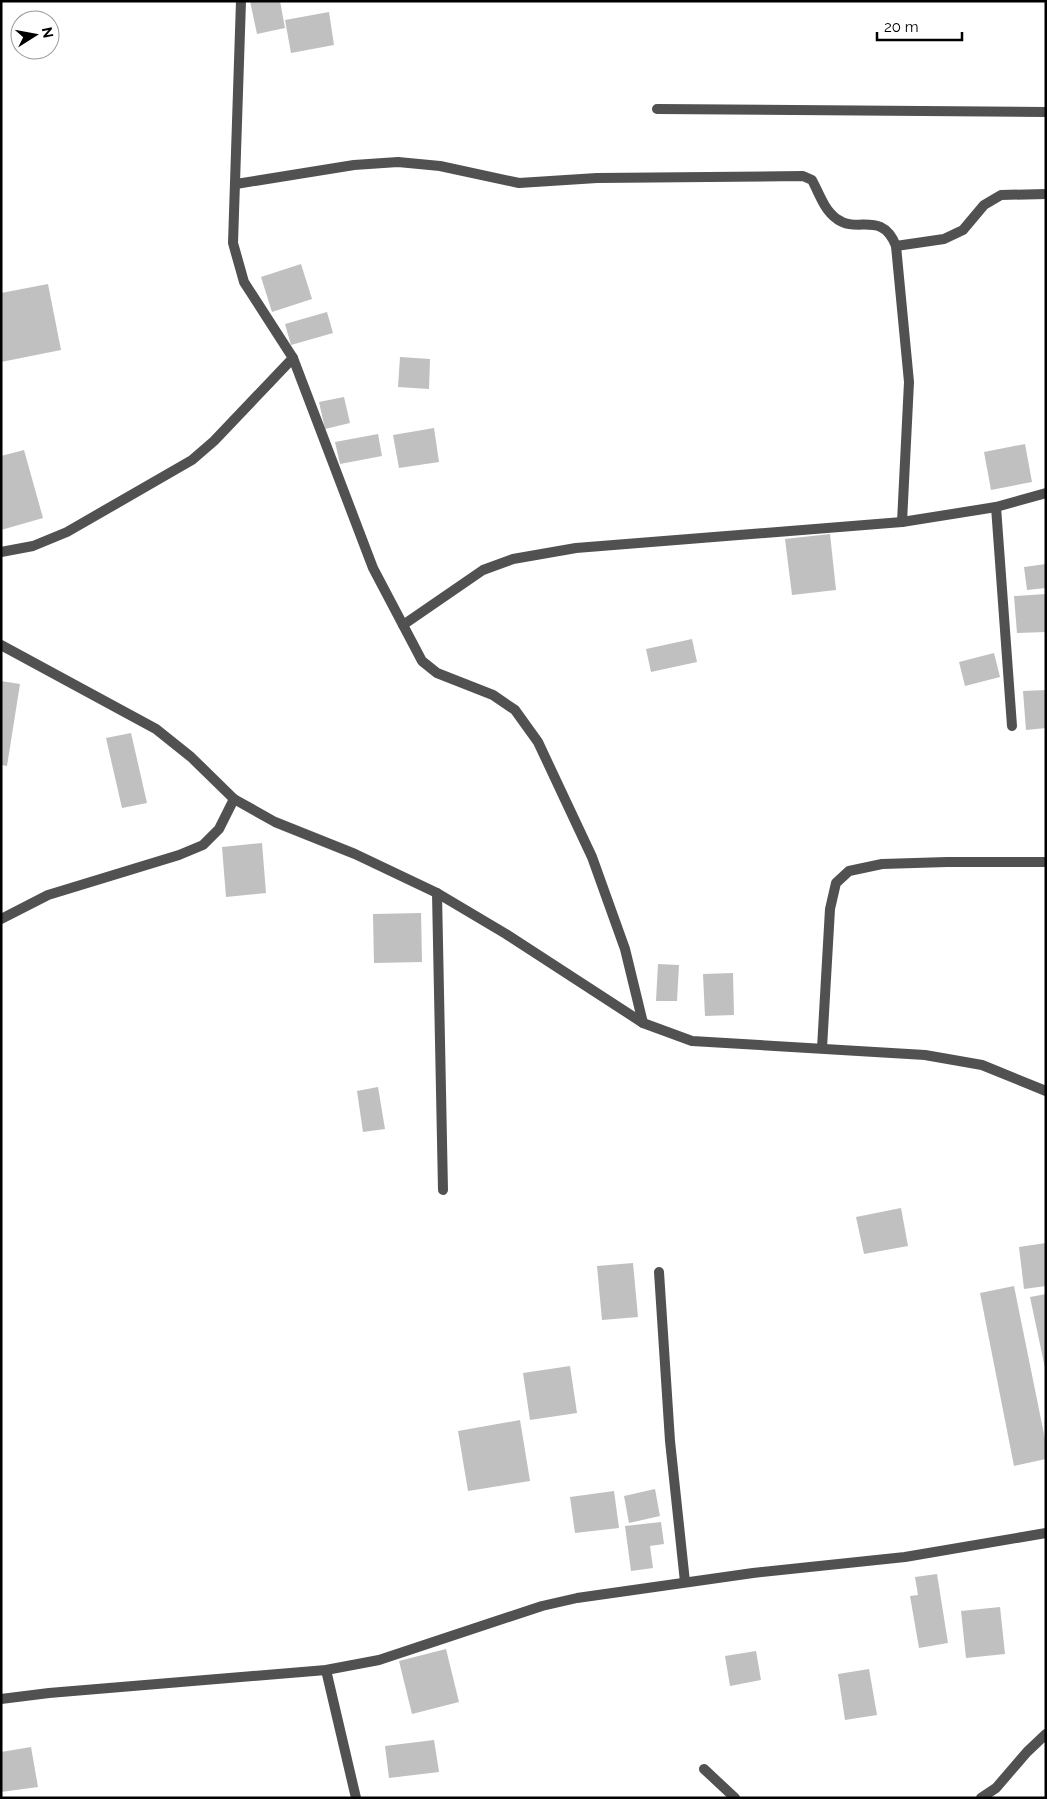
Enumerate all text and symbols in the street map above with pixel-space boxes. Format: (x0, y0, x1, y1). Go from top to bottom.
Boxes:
north arrow (10, 10, 60, 60)
scale bar (877, 10, 962, 42)
text: 20 m (884, 18, 919, 36)
text: N (39, 26, 57, 39)

